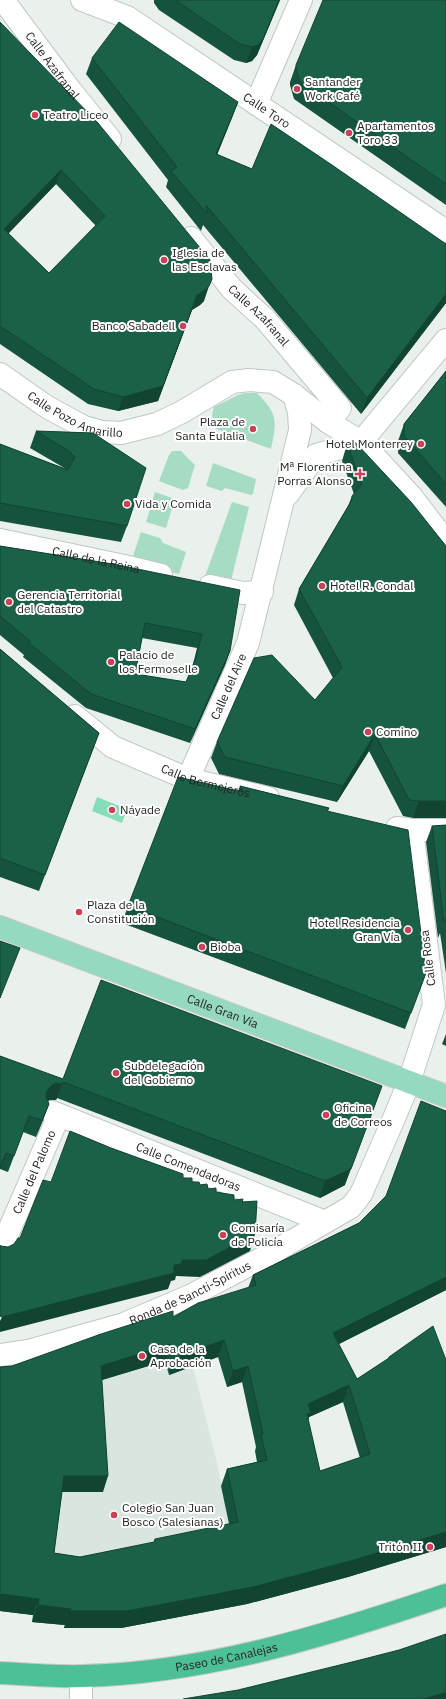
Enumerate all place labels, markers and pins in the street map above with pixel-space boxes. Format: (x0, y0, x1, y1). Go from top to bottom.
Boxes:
place label: Santander Work Café (305, 74, 361, 103)
marker: Santander Work Café (292, 84, 302, 94)
place label: Teatro Liceo (43, 107, 109, 122)
marker: Teatro Liceo (30, 110, 40, 120)
place label: Apartamentos Toro 33 (357, 118, 434, 147)
marker: Apartamentos Toro 33 (344, 128, 354, 138)
place label: Iglesia de las Esclavas (172, 245, 237, 274)
marker: Iglesia de las Esclavas (159, 255, 169, 265)
place label: Banco Sabadell (92, 318, 175, 333)
marker: Banco Sabadell (178, 321, 188, 331)
place label: Plaza de Santa Eulalia (175, 414, 246, 443)
marker: Plaza de Santa Eulalia (248, 424, 258, 434)
place label: Hotel Monterrey (326, 436, 413, 451)
marker: Hotel Monterrey (416, 439, 426, 449)
place label: Mª Florentina Porras Alonso (277, 459, 353, 488)
marker: Mª Florentina Porras Alonso (355, 469, 365, 479)
place label: Vida y Comida (135, 496, 212, 511)
marker: Vida y Comida (122, 499, 132, 509)
place label: Hotel R. Condal (330, 578, 413, 593)
marker: Hotel R. Condal (317, 581, 327, 591)
place label: Gerencia Territorial del Catastro (17, 587, 120, 616)
marker: Gerencia Territorial del Catastro (4, 597, 14, 607)
place label: Palacio de los Fermoselle (119, 647, 198, 676)
marker: Palacio de los Fermoselle (106, 657, 116, 667)
place label: Comino (376, 724, 417, 739)
marker: Comino (363, 727, 373, 737)
place label: Náyade (120, 802, 161, 817)
marker: Náyade (107, 805, 117, 815)
place label: Plaza de la Constitución (87, 897, 155, 926)
marker: Plaza de la Constitución (74, 907, 84, 917)
place label: Hotel Residencia Gran Vía (309, 915, 401, 944)
marker: Hotel Residencia Gran Vía (403, 925, 413, 935)
place label: Bioba (210, 939, 242, 954)
marker: Bioba (197, 942, 207, 952)
place label: Subdelegación del Gobierno (124, 1058, 203, 1087)
marker: Subdelegación del Gobierno (111, 1068, 121, 1078)
place label: Oficina de Correos (334, 1100, 393, 1129)
marker: Oficina de Correos (321, 1110, 331, 1120)
place label: Comisaría de Policía (231, 1220, 285, 1249)
marker: Comisaría de Policía (218, 1230, 228, 1240)
place label: Casa de la Aprobación (150, 1341, 212, 1370)
marker: Casa de la Aprobación (137, 1351, 147, 1361)
place label: Colegio San Juan Bosco (Salesianas) (122, 1500, 224, 1529)
marker: Colegio San Juan Bosco (Salesianas) (109, 1510, 119, 1520)
place label: Tritón II (378, 1539, 422, 1554)
marker: Tritón II (425, 1542, 435, 1552)

